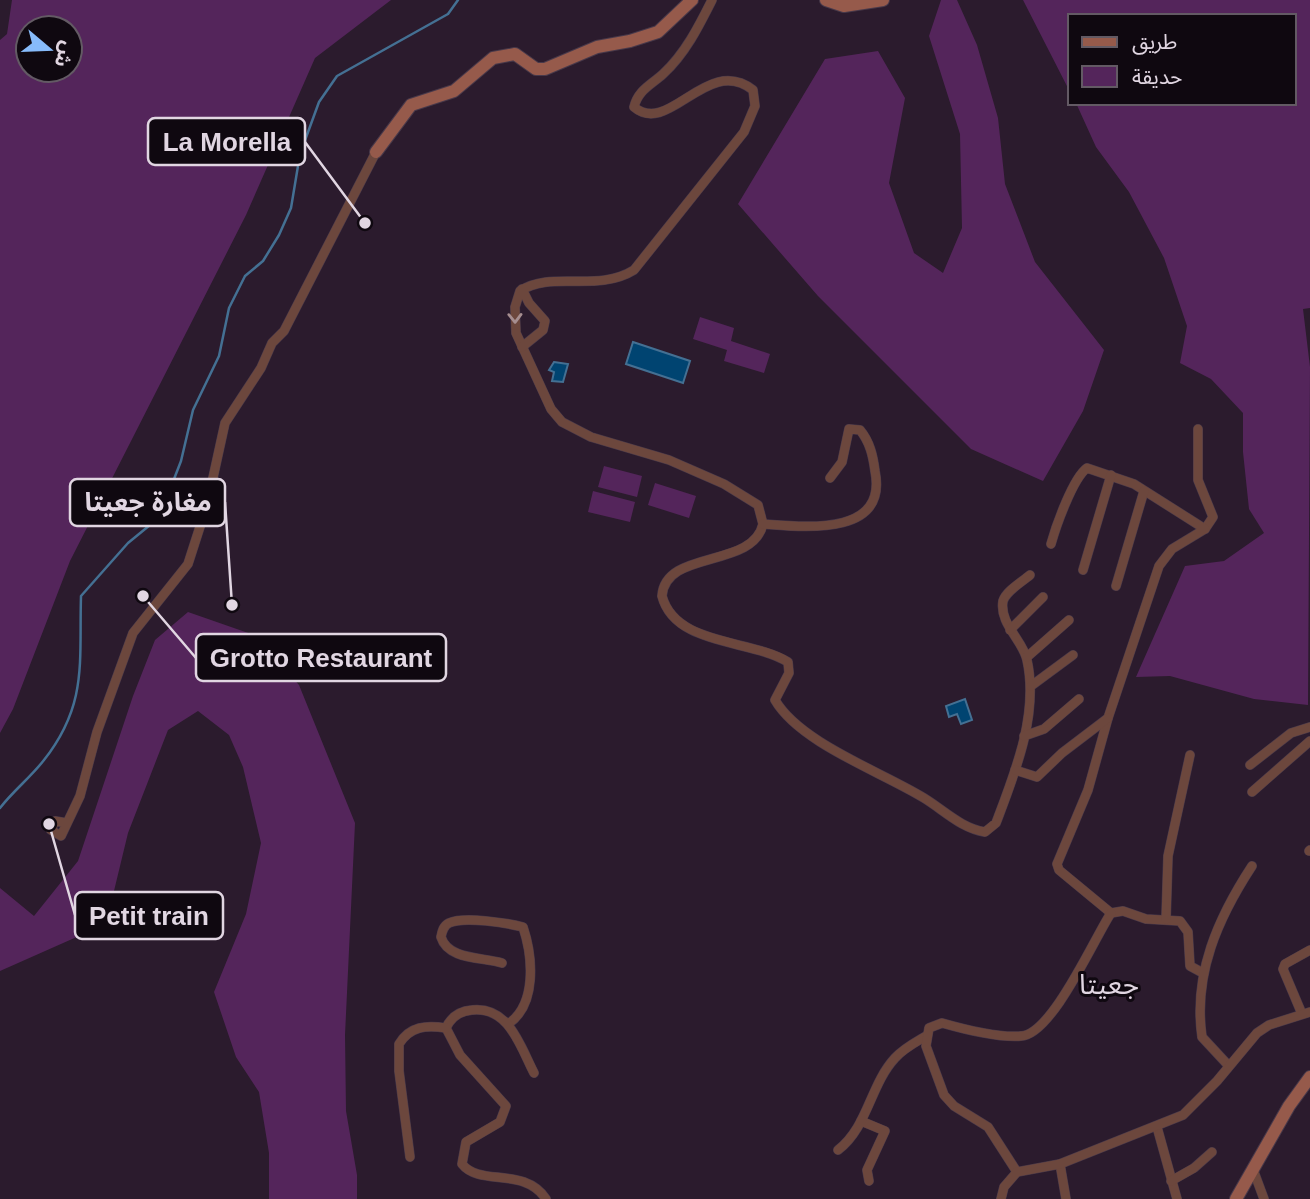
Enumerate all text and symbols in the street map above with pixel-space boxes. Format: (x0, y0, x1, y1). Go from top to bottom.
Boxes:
north arrow (14, 14, 84, 84)
legend (1068, 14, 1296, 105)
text: طريق (1132, 30, 1177, 55)
text: ش (50, 39, 79, 70)
text: حديقة (1132, 65, 1182, 88)
callout: La Morella (148, 118, 305, 165)
text: La Morella (163, 127, 292, 157)
one-way arrow (507, 313, 523, 324)
callout: مغارة جعيتا (70, 479, 225, 526)
text: مغارة جعيتا (84, 487, 212, 517)
callout: Grotto Restaurant (196, 634, 446, 681)
text: Grotto Restaurant (210, 643, 433, 673)
callout: Petit train (75, 892, 223, 939)
text: Petit train (89, 901, 209, 931)
district label: جعيتا (1079, 969, 1139, 1000)

